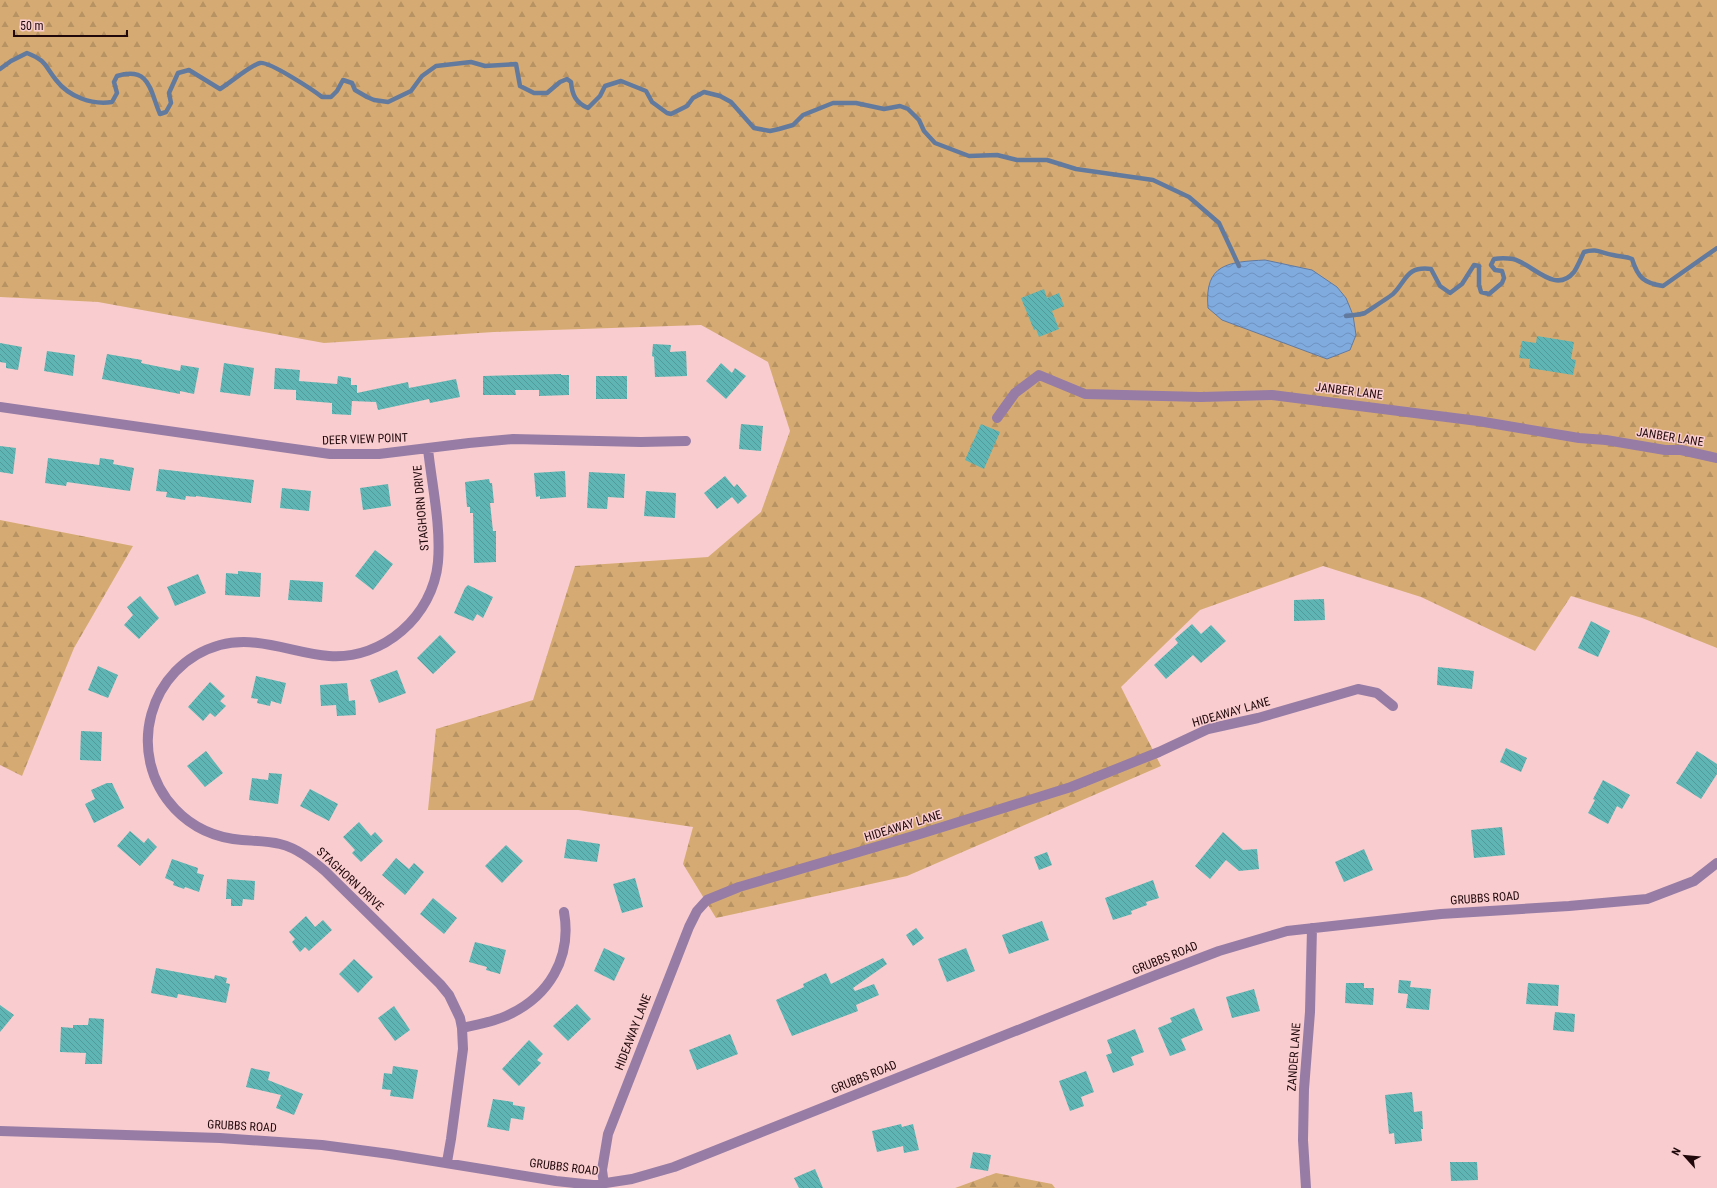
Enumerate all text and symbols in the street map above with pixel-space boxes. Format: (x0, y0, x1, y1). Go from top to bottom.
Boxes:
scale bar (14, 12, 127, 38)
text: 50 m (20, 19, 44, 33)
street label: JANBER LANE (1314, 380, 1384, 402)
street label: JANBER LANE (1635, 425, 1705, 449)
street label: DEER VIEW POINT (322, 431, 408, 447)
street label: STAGHORN DRIVE (410, 464, 432, 551)
street label: HIDEAWAY LANE (1191, 694, 1272, 730)
street label: HIDEAWAY LANE (863, 808, 943, 844)
street label: STAGHORN DRIVE (314, 845, 386, 913)
street label: GRUBBS ROAD (1450, 889, 1520, 907)
street label: GRUBBS ROAD (1130, 938, 1200, 978)
street label: HIDEAWAY LANE (612, 992, 654, 1072)
street label: ZANDER LANE (1285, 1022, 1303, 1092)
street label: GRUBBS ROAD (829, 1057, 899, 1097)
street label: GRUBBS ROAD (207, 1117, 277, 1135)
north arrow (1665, 1136, 1705, 1176)
text: N (1669, 1146, 1684, 1158)
street label: GRUBBS ROAD (529, 1156, 599, 1178)

